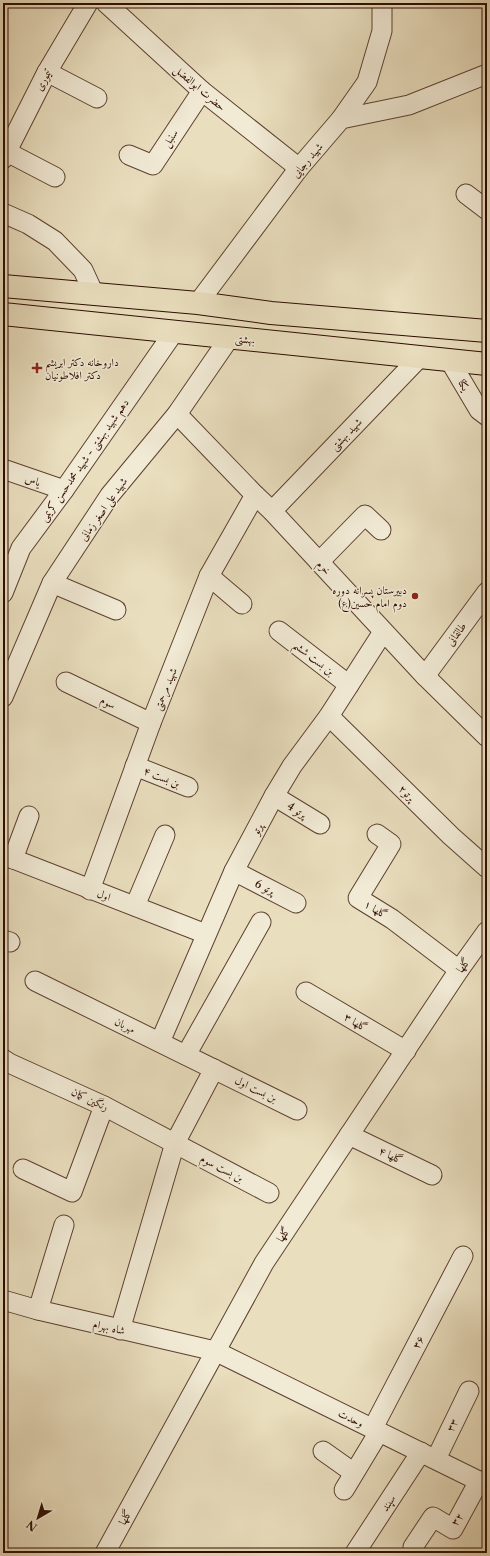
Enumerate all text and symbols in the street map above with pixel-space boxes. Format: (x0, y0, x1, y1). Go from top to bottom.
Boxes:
street label: حضرت ابوالفضل (170, 62, 229, 115)
street label: تیموری (32, 66, 55, 93)
street label: سنبل (159, 126, 183, 151)
street label: شهید رجایی (288, 140, 327, 181)
street label: بهشتی (234, 331, 256, 349)
place label: داروخانه دکتر ابریشم دکتر افلاطونیان (45, 355, 119, 382)
marker: داروخانه دکتر ابریشم دکتر افلاطونیان (32, 363, 42, 373)
street label: یکتا (455, 377, 473, 394)
street label: دهم شهید بهشتی - شهید محمدحسن کریمی (36, 396, 135, 526)
street label: شهید بهشتی (327, 415, 366, 455)
street label: یاس (23, 471, 43, 489)
street label: شهید علی اصغر زمانی (76, 474, 132, 545)
street label: خرم (312, 557, 334, 579)
place label: دبیرستان پسرانه دوره دوم امام حسین(ع) (332, 583, 407, 613)
marker: دبیرستان پسرانه دوره دوم امام حسین(ع) (410, 591, 420, 601)
street label: طالقانی (443, 620, 469, 648)
street label: بن بست ششم (288, 638, 337, 682)
street label: شهید مرحمتی (150, 665, 182, 713)
street label: سوم (97, 692, 118, 714)
street label: بن بست ۴ (142, 763, 182, 791)
street label: پرتو۲ (395, 782, 419, 806)
street label: پرتو 4 (284, 799, 310, 823)
street label: پرتو (248, 820, 267, 839)
street label: پرتو 6 (252, 876, 278, 899)
street label: اول (95, 886, 113, 904)
street label: گلها ۱ (362, 897, 390, 921)
street label: گلها (453, 955, 473, 975)
street label: گلها ۳ (342, 1010, 370, 1034)
street label: مهربان (112, 1014, 138, 1037)
street label: بن بست اول (233, 1073, 279, 1105)
street label: رنگین کمان (69, 1084, 111, 1114)
street label: گلها ۴ (377, 1143, 405, 1167)
street label: بن بست سوم (197, 1151, 246, 1188)
street label: گلها (273, 1224, 293, 1244)
street label: شاه بهرام (91, 1316, 127, 1340)
street label: ۳۶ (409, 1333, 427, 1351)
street label: وحدت (336, 1406, 366, 1430)
street label: ۳۳ (443, 1416, 461, 1434)
street label: سپند (378, 1492, 399, 1514)
north arrow (18, 1498, 58, 1538)
street label: گلها (115, 1507, 135, 1527)
street label: ۳۲ (448, 1510, 466, 1528)
text: N (23, 1517, 40, 1534)

